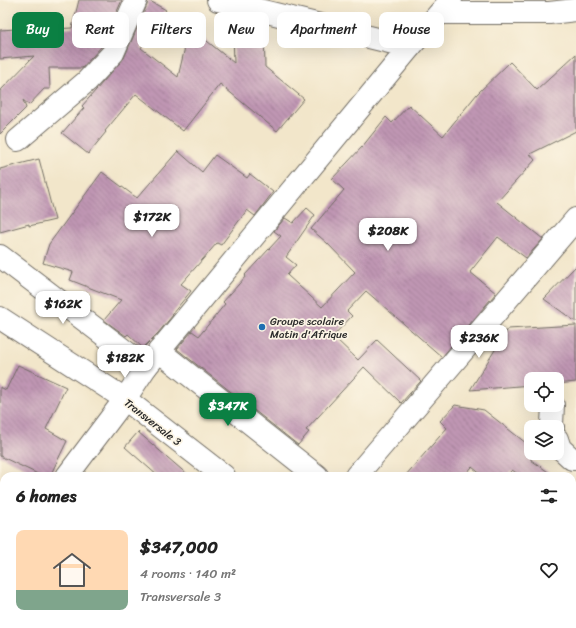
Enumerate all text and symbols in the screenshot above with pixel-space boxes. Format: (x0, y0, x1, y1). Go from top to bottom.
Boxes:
chip: Buy (12, 12, 64, 48)
chip: Rent (72, 12, 129, 48)
chip: Filters (137, 12, 206, 48)
chip: New (214, 12, 269, 48)
chip: Apartment (277, 12, 371, 48)
chip: House (379, 12, 444, 48)
pin: $172K (124, 204, 180, 238)
text: $172K (133, 205, 171, 228)
pin: $208K (360, 218, 416, 252)
text: $208K (368, 219, 408, 242)
pin: $162K (35, 291, 91, 325)
text: $162K (44, 292, 82, 315)
place label: Groupe scolaire Matin d'Afrique (270, 312, 348, 344)
marker: Groupe scolaire Matin d'Afrique (257, 322, 267, 332)
pin: $236K (451, 325, 507, 359)
text: $236K (460, 326, 498, 349)
pin: $182K (97, 345, 153, 379)
text: $182K (106, 346, 144, 369)
map controls (524, 372, 564, 460)
button: locate (524, 372, 564, 412)
pin: $347K (200, 393, 256, 427)
street label: Transversale 3 (120, 394, 186, 451)
text: $347K (208, 394, 248, 417)
button: layers (524, 420, 564, 460)
text: 6 homes (16, 481, 76, 511)
icon: filters (538, 485, 560, 507)
text: $347,000 (140, 532, 218, 562)
icon: home (48, 546, 96, 594)
icon: heart (538, 559, 560, 581)
text: 4 rooms · 140 m² (140, 562, 236, 585)
text: Transversale 3 (140, 585, 221, 608)

